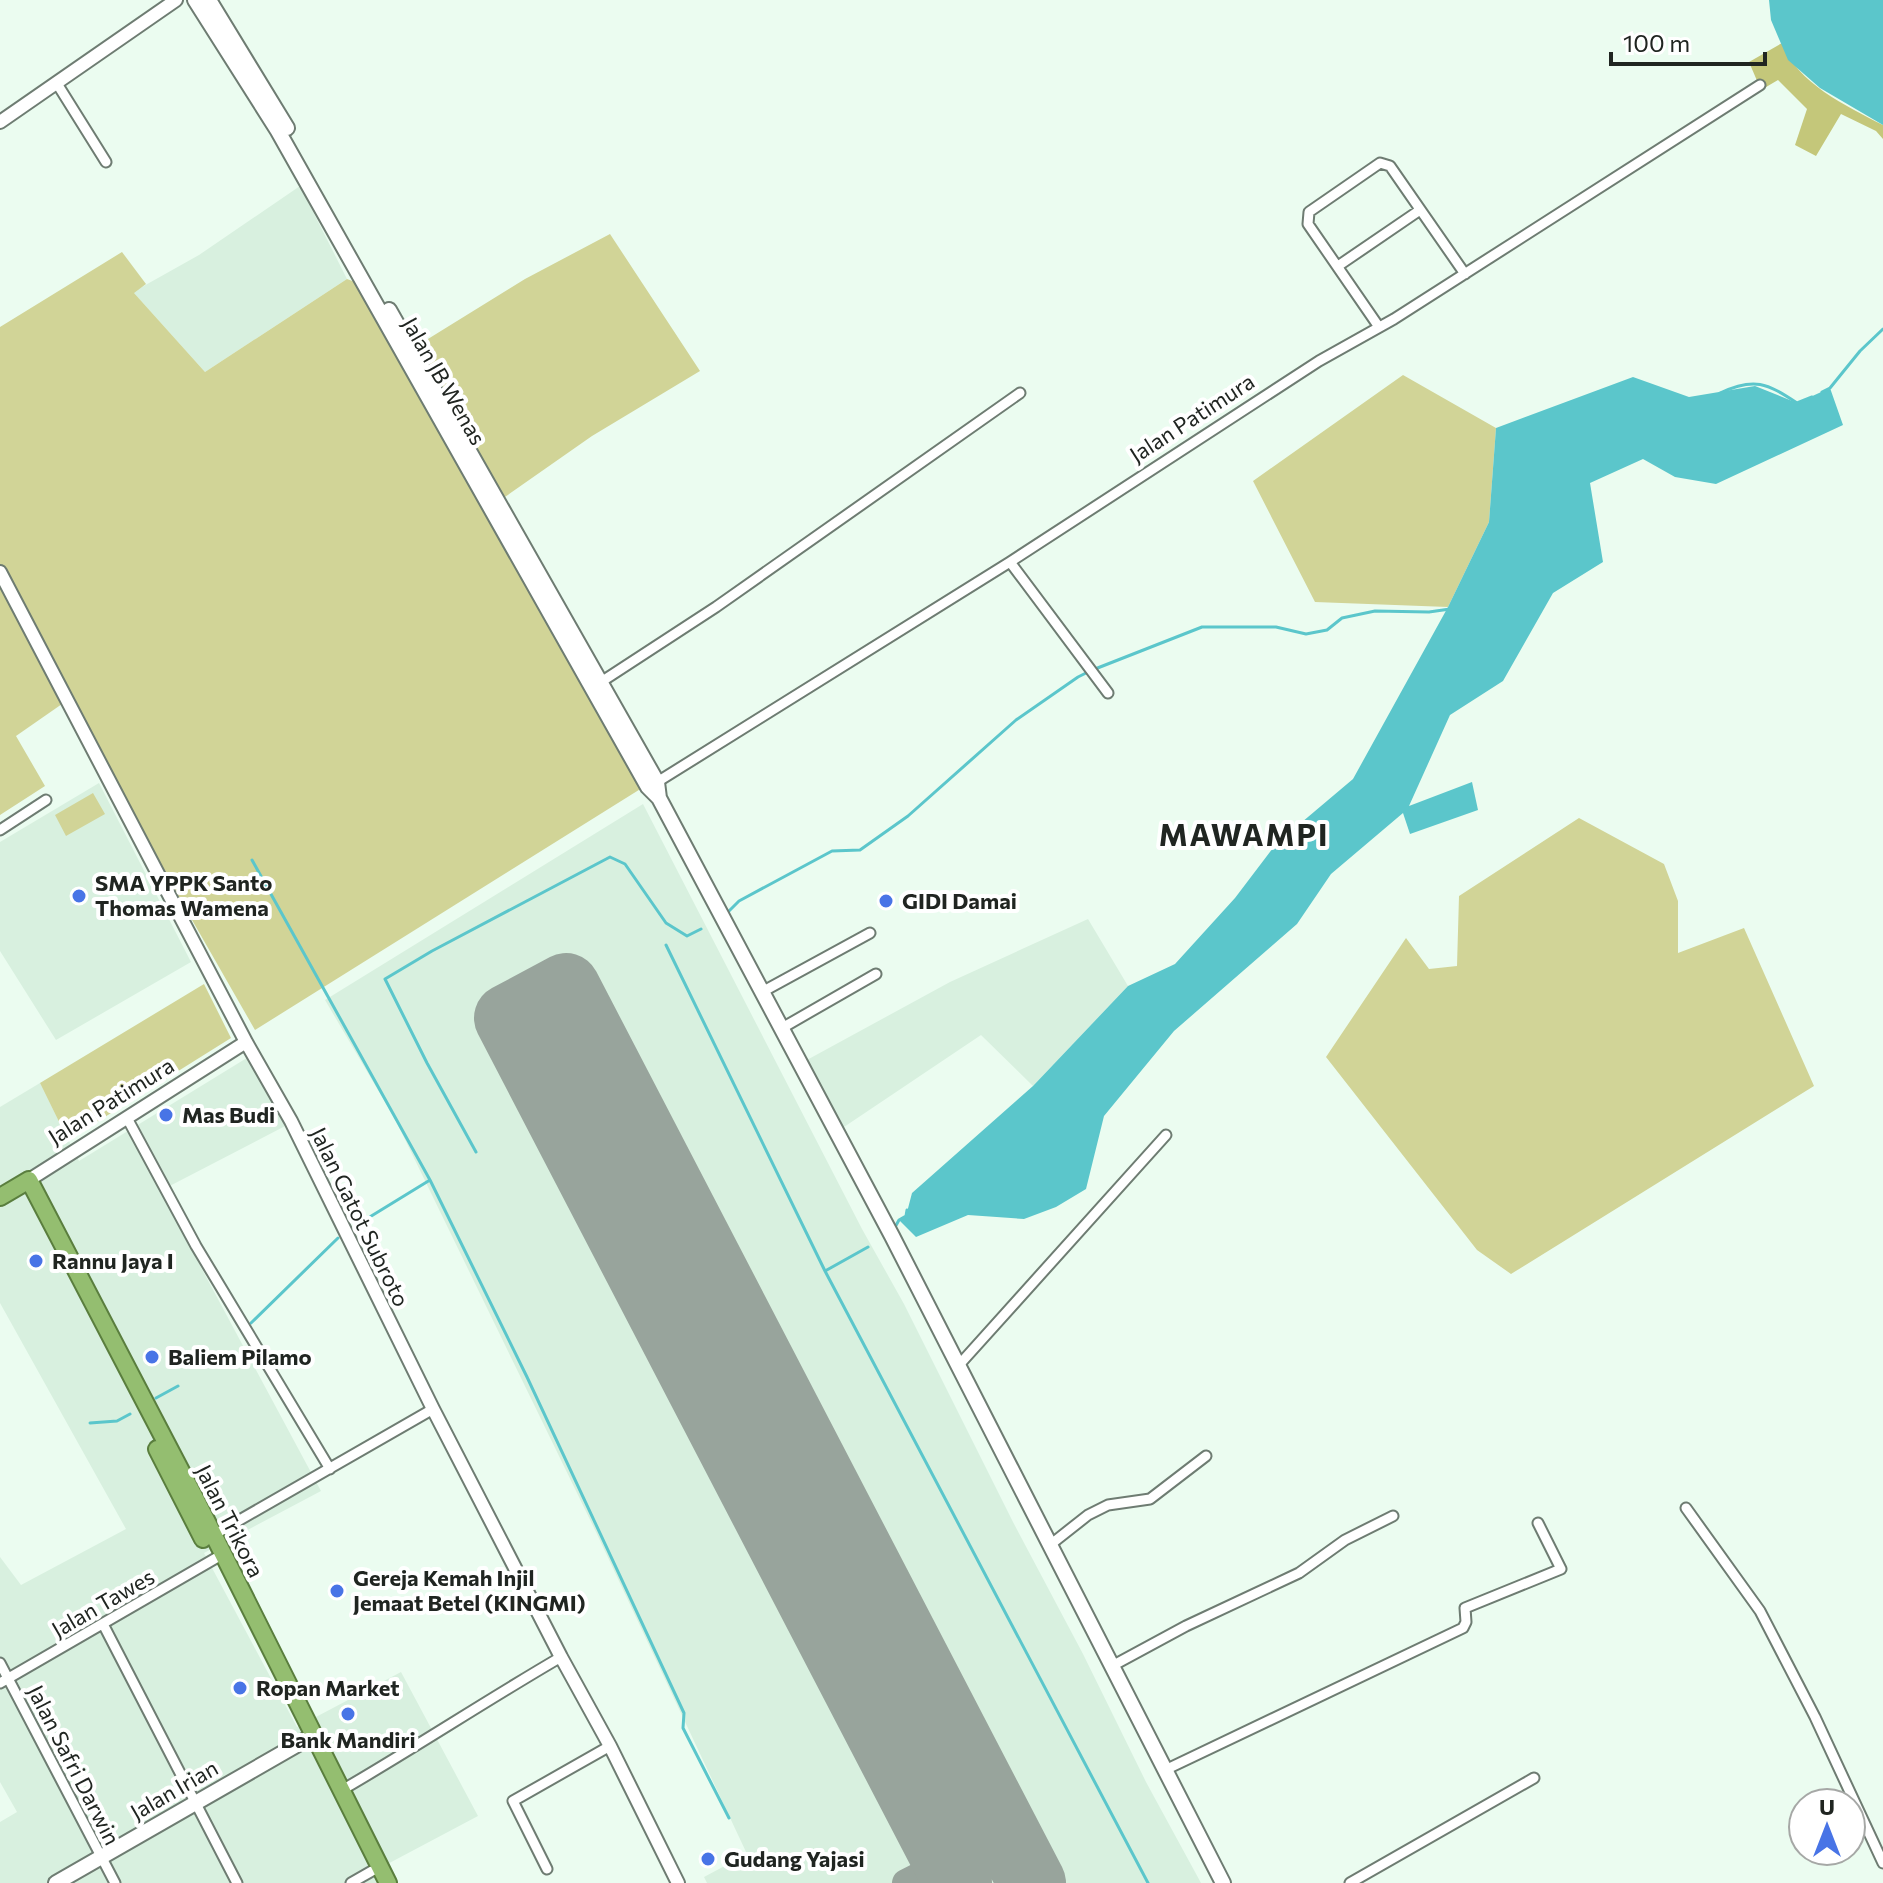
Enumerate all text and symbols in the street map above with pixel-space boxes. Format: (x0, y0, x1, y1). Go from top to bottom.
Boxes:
scale bar (1611, 16, 1765, 66)
text: 100 m (1623, 28, 1690, 57)
street label: Jalan JB Wenas (397, 312, 492, 450)
street label: Jalan Patimura (1124, 367, 1259, 468)
district label: MAWAMPI (1159, 815, 1329, 852)
place label: SMA YPPK Santo Thomas Wamena (95, 869, 272, 921)
marker: SMA YPPK Santo Thomas Wamena (70, 887, 88, 905)
place label: GIDI Damai (902, 887, 1017, 914)
marker: GIDI Damai (877, 892, 895, 910)
street label: Jalan Patimura (43, 1051, 179, 1150)
place label: Mas Budi (182, 1101, 275, 1128)
marker: Mas Budi (157, 1106, 175, 1124)
street label: Jalan Gatot Subroto (305, 1123, 416, 1311)
place label: Rannu Jaya I (52, 1247, 174, 1274)
marker: Rannu Jaya I (27, 1252, 45, 1270)
place label: Baliem Pilamo (168, 1343, 312, 1370)
marker: Baliem Pilamo (143, 1348, 161, 1366)
street label: Jalan Trikora (190, 1460, 270, 1582)
street label: Jalan Tawes (47, 1562, 159, 1643)
place label: Gereja Kemah Injil Jemaat Betel (KINGMI) (353, 1564, 586, 1616)
marker: Gereja Kemah Injil Jemaat Betel (KINGMI) (328, 1582, 346, 1600)
place label: Ropan Market (256, 1674, 400, 1701)
marker: Ropan Market (231, 1679, 249, 1697)
street label: Jalan Safri Darwin (22, 1680, 126, 1849)
marker: Bank Mandiri (339, 1705, 357, 1723)
place label: Bank Mandiri (280, 1726, 416, 1753)
street label: Jalan Irian (125, 1754, 222, 1825)
north arrow (1787, 1787, 1867, 1867)
text: U (1819, 1793, 1835, 1820)
place label: Gudang Yajasi (724, 1845, 865, 1872)
marker: Gudang Yajasi (699, 1850, 717, 1868)

